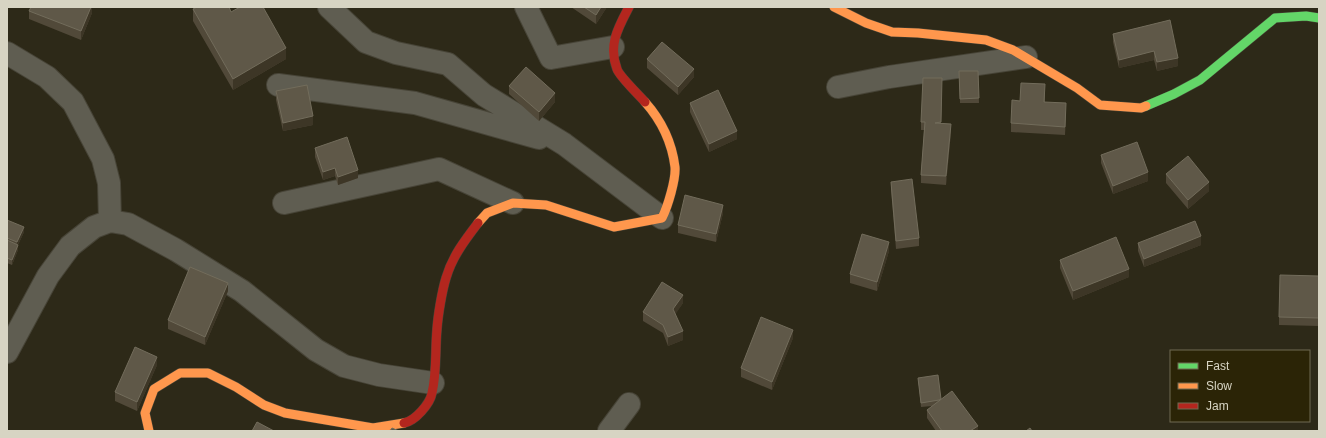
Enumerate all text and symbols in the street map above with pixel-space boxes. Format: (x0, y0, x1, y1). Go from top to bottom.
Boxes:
legend (1170, 350, 1310, 422)
text: Fast (1206, 359, 1230, 373)
text: Slow (1206, 379, 1232, 393)
text: Jam (1206, 399, 1229, 413)

